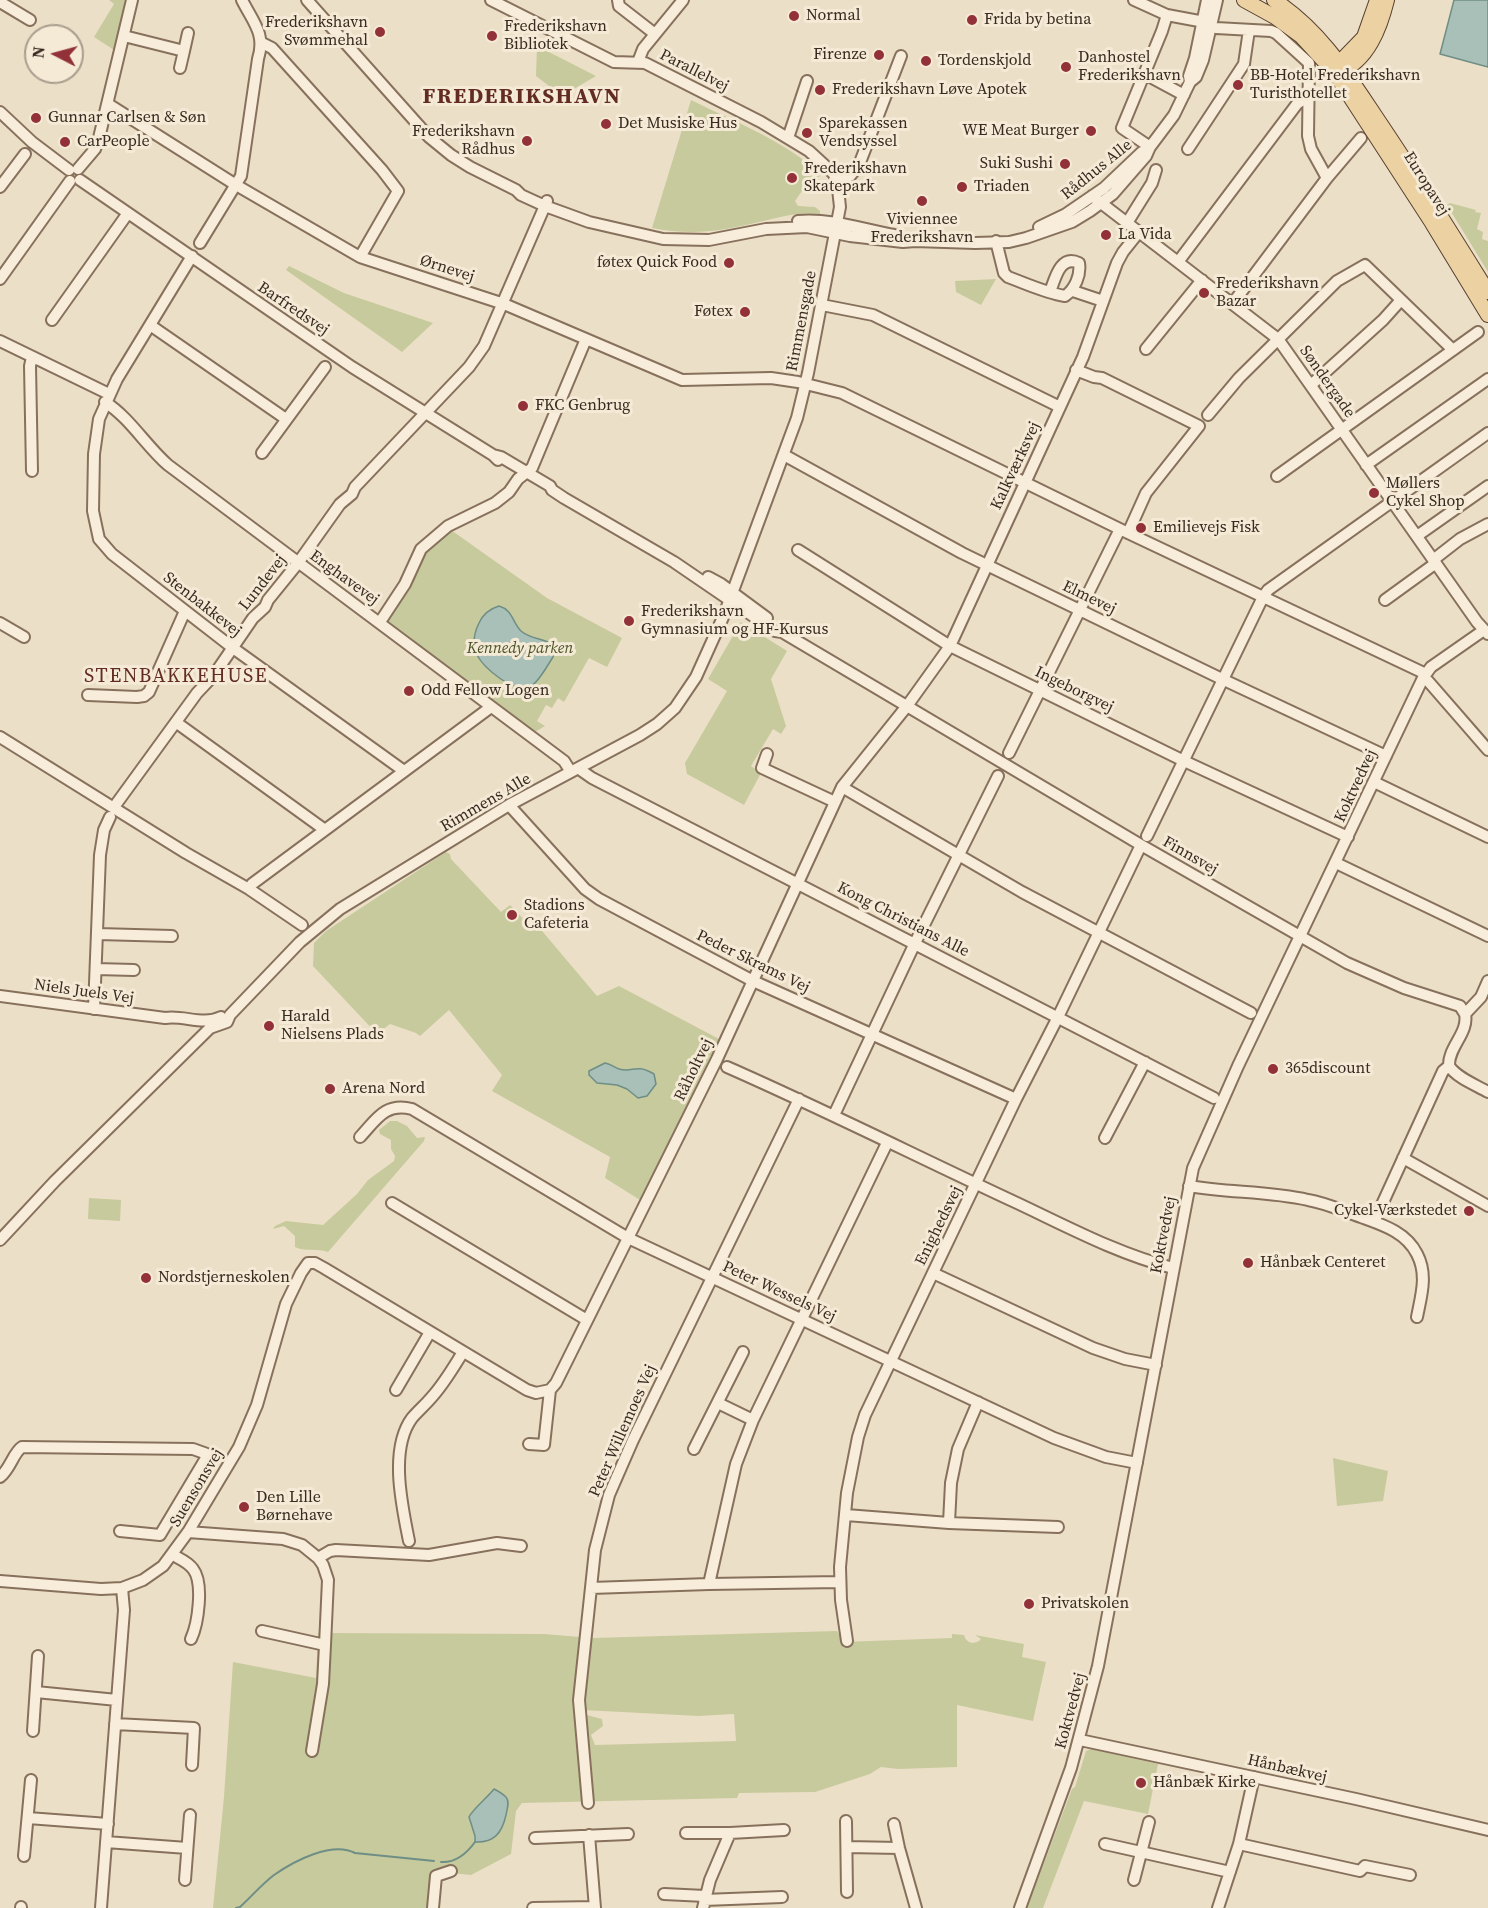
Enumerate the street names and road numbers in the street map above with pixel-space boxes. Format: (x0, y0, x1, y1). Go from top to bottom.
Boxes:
street label: Parallelvej (656, 45, 732, 97)
street label: Rådhus Alle (1058, 136, 1136, 204)
street label: Europavej (1399, 149, 1453, 219)
street label: Ørnevej (417, 251, 477, 287)
street label: Rimmensgade (783, 269, 821, 373)
street label: Barfredsvej (254, 278, 332, 340)
street label: Søndergade (1295, 342, 1359, 422)
street label: Kalkværksvej (987, 419, 1045, 513)
street label: Enghavevej (306, 546, 382, 610)
street label: Lundevej (235, 551, 291, 615)
street label: Stenbakkevej (159, 568, 245, 642)
street label: Elmevej (1059, 577, 1119, 619)
street label: Ingeborgvej (1032, 663, 1116, 717)
street label: Koktvedvej (1331, 746, 1381, 826)
street label: Rimmens Alle (438, 769, 534, 837)
street label: Finnsvej (1159, 833, 1221, 879)
street label: Kong Christians Alle (834, 878, 972, 962)
street label: Peder Skrams Vej (693, 926, 813, 998)
street label: Niels Juels Vej (33, 976, 135, 1008)
street label: Råholtvej (671, 1036, 717, 1104)
street label: Enighedsvej (911, 1183, 967, 1269)
street label: Koktvedvej (1147, 1195, 1181, 1275)
street label: Peter Wessels Vej (719, 1257, 839, 1327)
street label: Peter Willemoes Vej (585, 1362, 661, 1500)
street label: Suensonsvej (166, 1445, 228, 1531)
street label: Koktvedvej (1052, 1671, 1090, 1751)
street label: Hånbækvej (1245, 1751, 1329, 1787)

